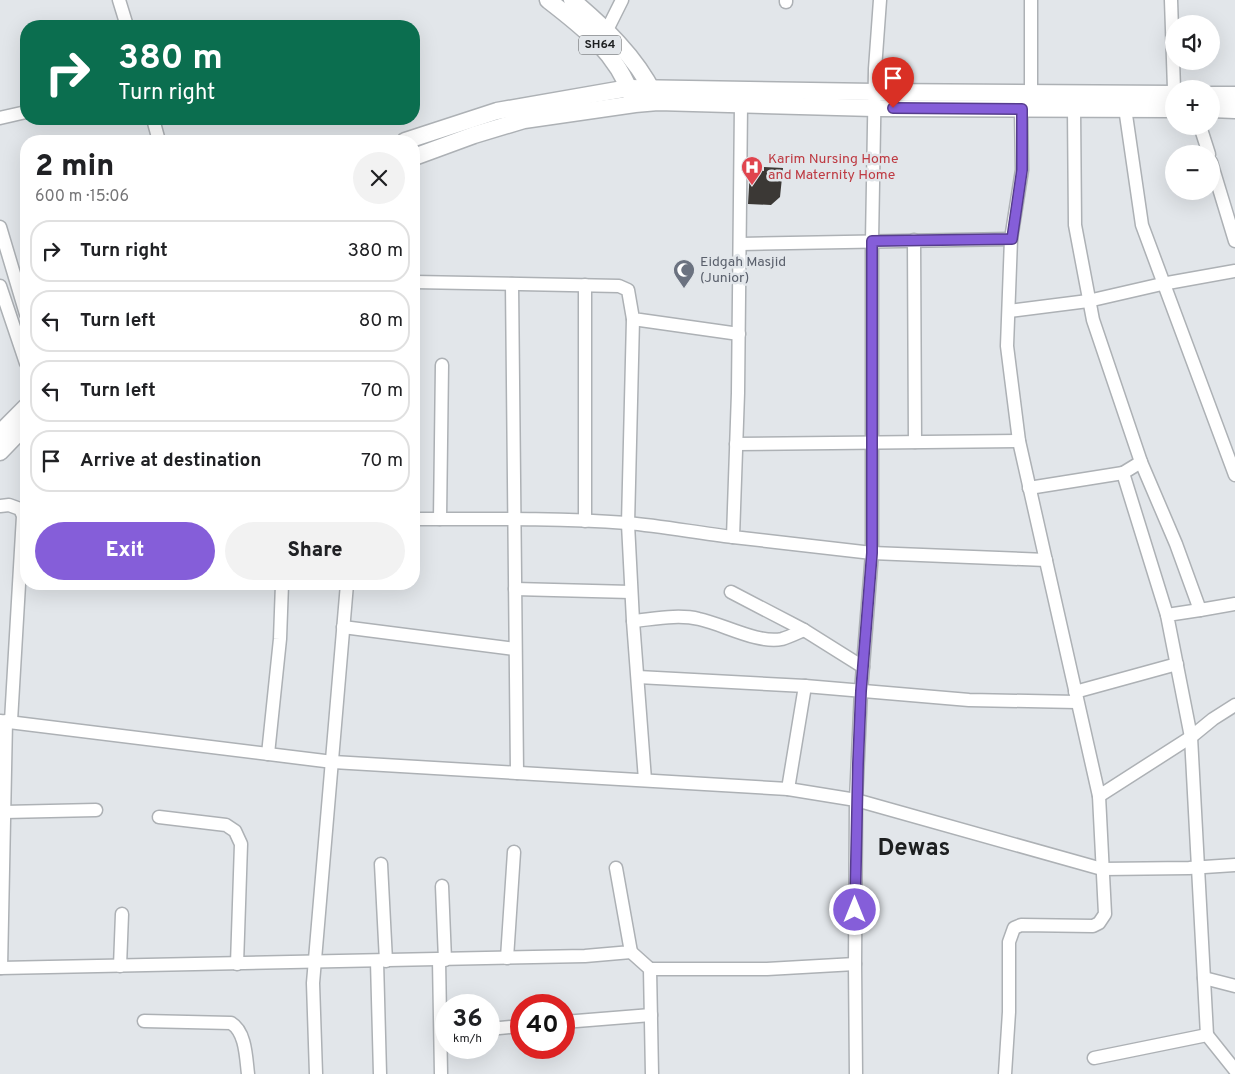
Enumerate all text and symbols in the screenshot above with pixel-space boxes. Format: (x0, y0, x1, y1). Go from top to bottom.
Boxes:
map controls (1165, 15, 1220, 200)
button: sound (1165, 15, 1220, 70)
road number: SH64 (579, 36, 621, 54)
text: 380 m (118, 37, 223, 81)
icon: right (35, 40, 100, 105)
pin (872, 57, 914, 108)
icon: arrive (879, 64, 907, 92)
text: Turn right (118, 80, 215, 107)
button: + (1165, 80, 1220, 135)
button: − (1165, 145, 1220, 200)
text: 2 min (35, 149, 114, 186)
place label: Karim Nursing Home and Maternity Home (768, 151, 898, 184)
button: close (353, 152, 405, 204)
hospital icon: Karim Nursing Home and Maternity Home (740, 155, 764, 186)
text: 600 m · 15:06 (35, 187, 129, 207)
icon: right (37, 237, 65, 265)
text: Turn right (80, 239, 168, 263)
text: 380 m (347, 239, 403, 263)
place label: Eidgah Masjid (Junior) (700, 254, 786, 287)
mosque icon: Eidgah Masjid (Junior) (672, 258, 696, 289)
icon: left (37, 307, 65, 335)
text: Turn left (80, 309, 156, 333)
text: 80 m (359, 309, 403, 333)
icon: left (37, 377, 65, 405)
text: Turn left (80, 379, 156, 403)
text: 70 m (361, 379, 403, 403)
icon: arrive (37, 447, 65, 475)
text: Arrive at destination (80, 449, 261, 473)
text: 70 m (361, 449, 403, 473)
button: Exit (35, 522, 215, 580)
button: Share (225, 522, 405, 580)
district label: Dewas (878, 834, 950, 864)
position arrow (828, 883, 880, 935)
speed limit sign: 40 (510, 994, 575, 1059)
text: 36 (452, 1004, 483, 1036)
text: km/h (453, 1031, 482, 1047)

